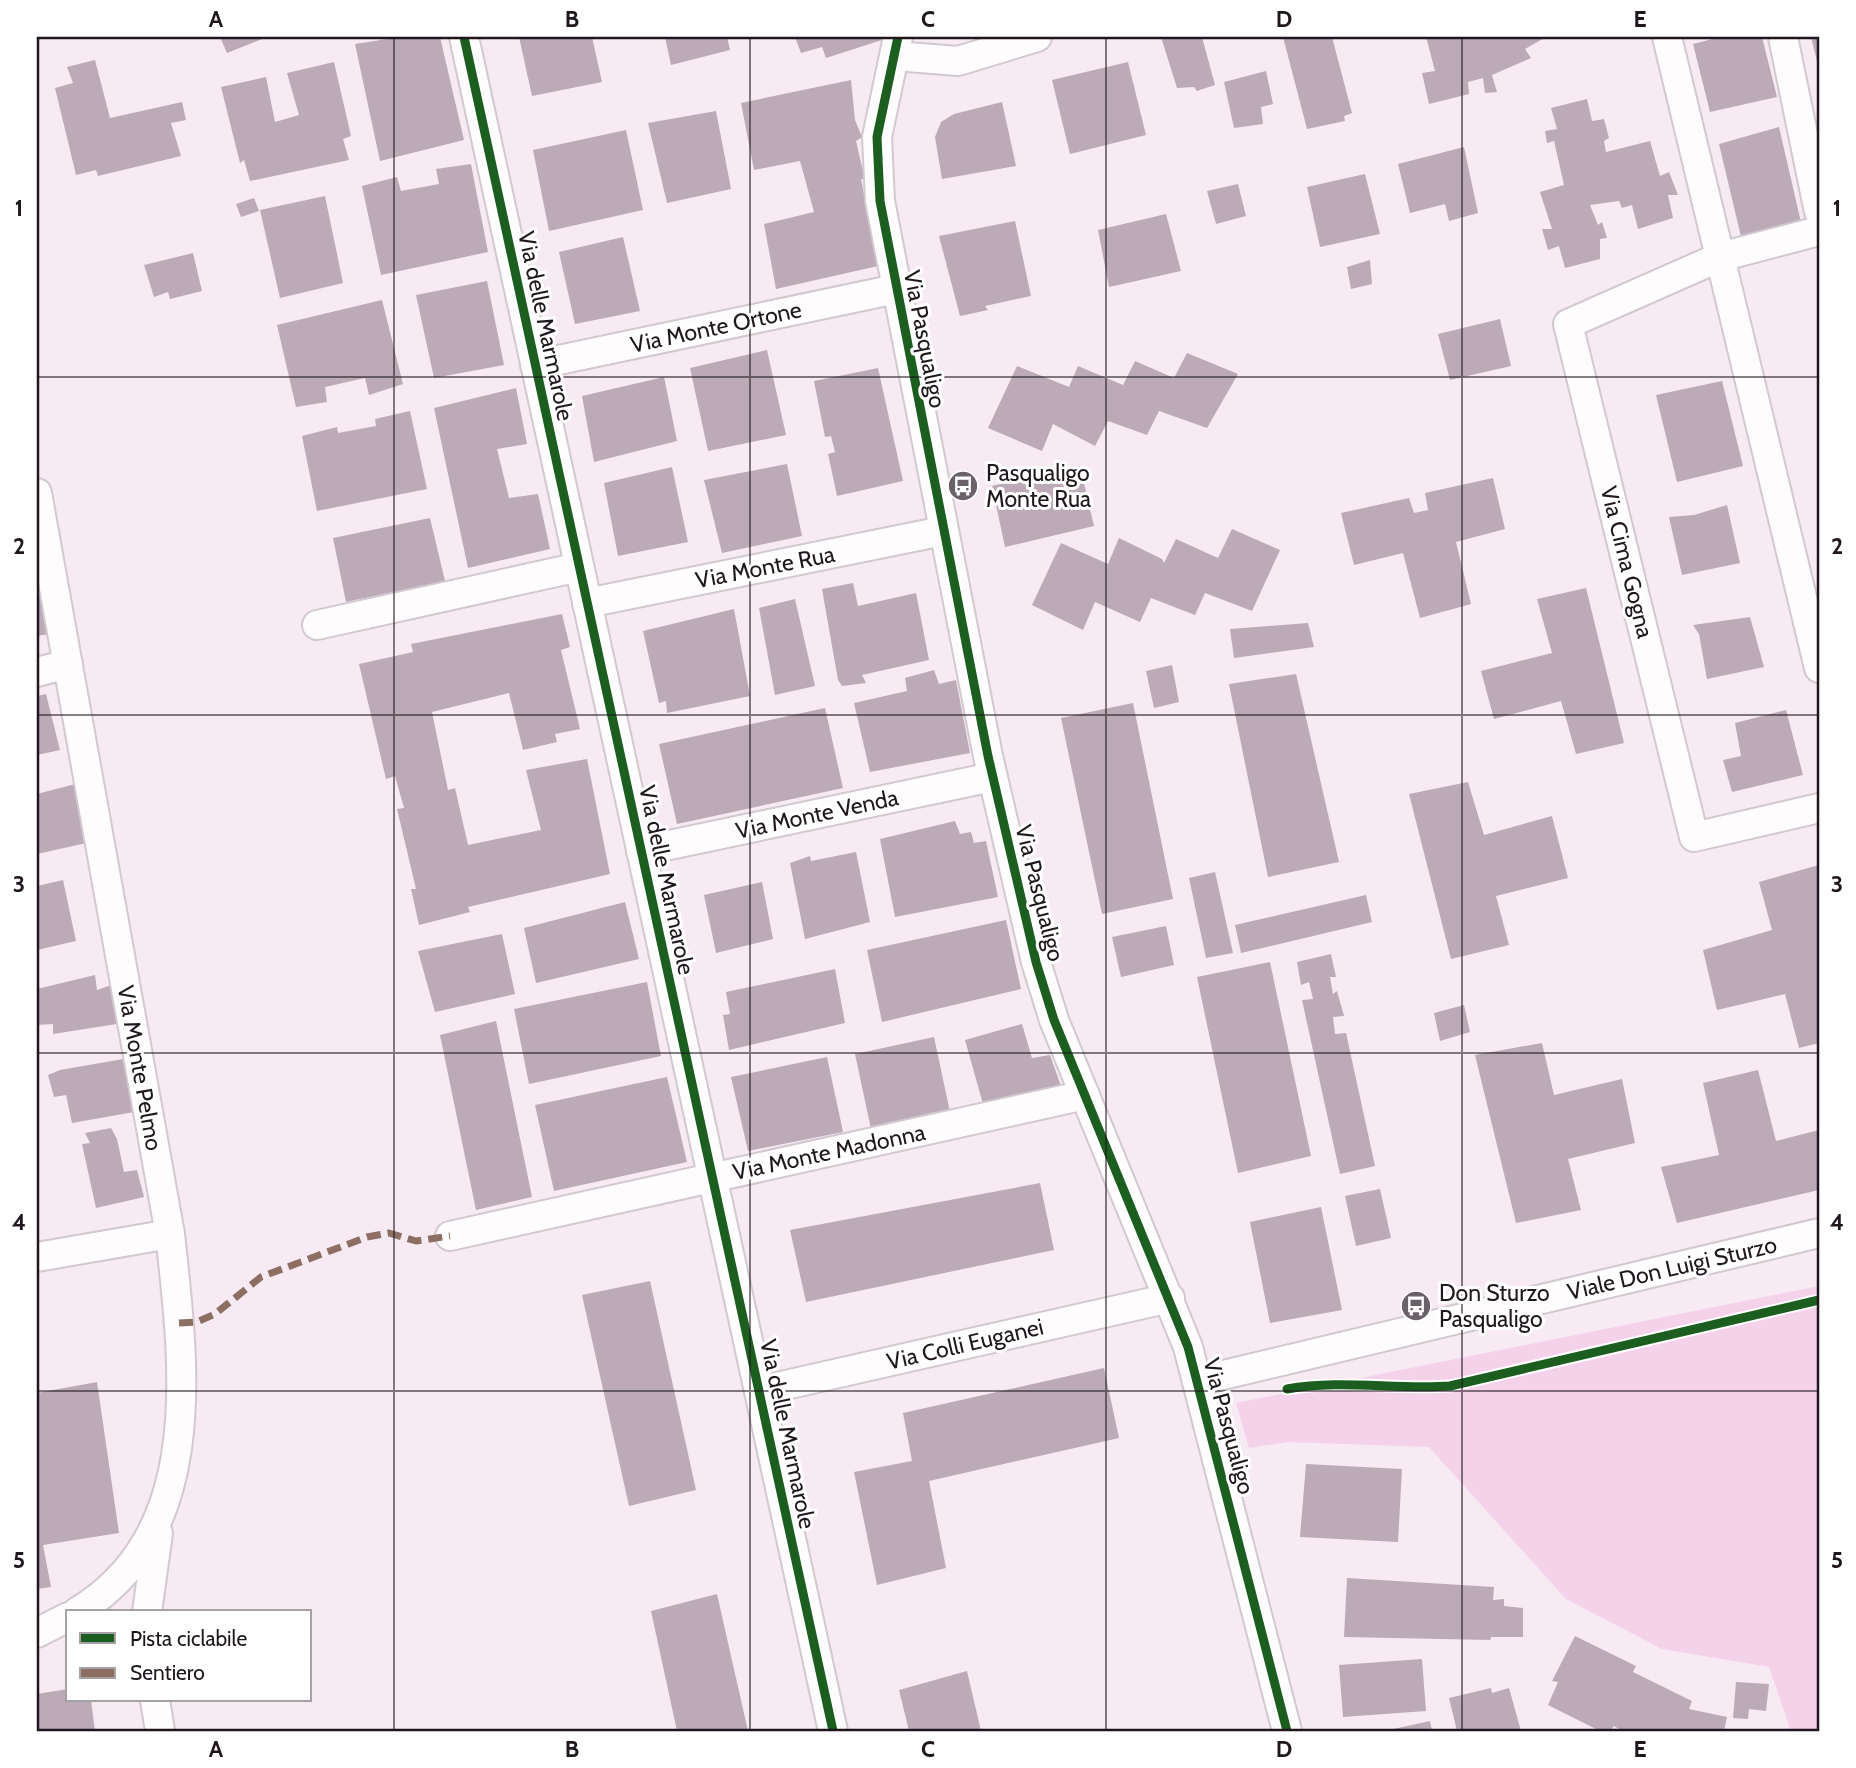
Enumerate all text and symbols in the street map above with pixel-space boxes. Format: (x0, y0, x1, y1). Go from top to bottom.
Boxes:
text: A (209, 5, 224, 33)
text: B (565, 5, 579, 33)
text: C (921, 5, 935, 33)
text: D (1276, 5, 1292, 33)
text: E (1633, 5, 1647, 33)
text: 1 (15, 194, 23, 222)
text: 1 (1833, 194, 1841, 222)
street label: Via delle Marmarole (512, 229, 580, 424)
street label: Via Pasqualigo (898, 268, 952, 410)
street label: Via Monte Ortone (628, 295, 804, 359)
place label: Pasqualigo Monte Rua (986, 459, 1091, 513)
bus stop icon: Pasqualigo Monte Rua (946, 469, 980, 503)
street label: Via Cima Gogna (1595, 483, 1659, 641)
text: 2 (13, 532, 25, 560)
text: 2 (1831, 532, 1843, 560)
street label: Via Monte Rua (693, 540, 837, 594)
street label: Via delle Marmarole (633, 783, 701, 978)
street label: Via Monte Venda (733, 783, 901, 845)
street label: Via Pasqualigo (1010, 822, 1070, 964)
text: 3 (13, 870, 25, 898)
text: 3 (1831, 870, 1843, 898)
street label: Via Monte Pelmo (112, 983, 168, 1153)
street label: Via Monte Madonna (730, 1118, 928, 1186)
text: 4 (12, 1208, 26, 1236)
text: 4 (1830, 1208, 1844, 1236)
street label: Viale Don Luigi Sturzo (1565, 1230, 1779, 1306)
place label: Don Sturzo Pasqualigo (1439, 1279, 1550, 1333)
bus stop icon: Don Sturzo Pasqualigo (1399, 1289, 1433, 1323)
street label: Via Colli Euganei (884, 1312, 1046, 1376)
street label: Via delle Marmarole (754, 1337, 822, 1532)
street label: Via Pasqualigo (1197, 1355, 1261, 1497)
text: 5 (13, 1546, 25, 1574)
text: 5 (1831, 1546, 1843, 1574)
legend (66, 1610, 312, 1702)
text: Pista ciclabile (130, 1626, 247, 1651)
text: Sentiero (130, 1660, 205, 1685)
text: A (209, 1735, 224, 1763)
text: B (565, 1735, 579, 1763)
text: C (921, 1735, 935, 1763)
text: D (1276, 1735, 1292, 1763)
text: E (1633, 1735, 1647, 1763)

